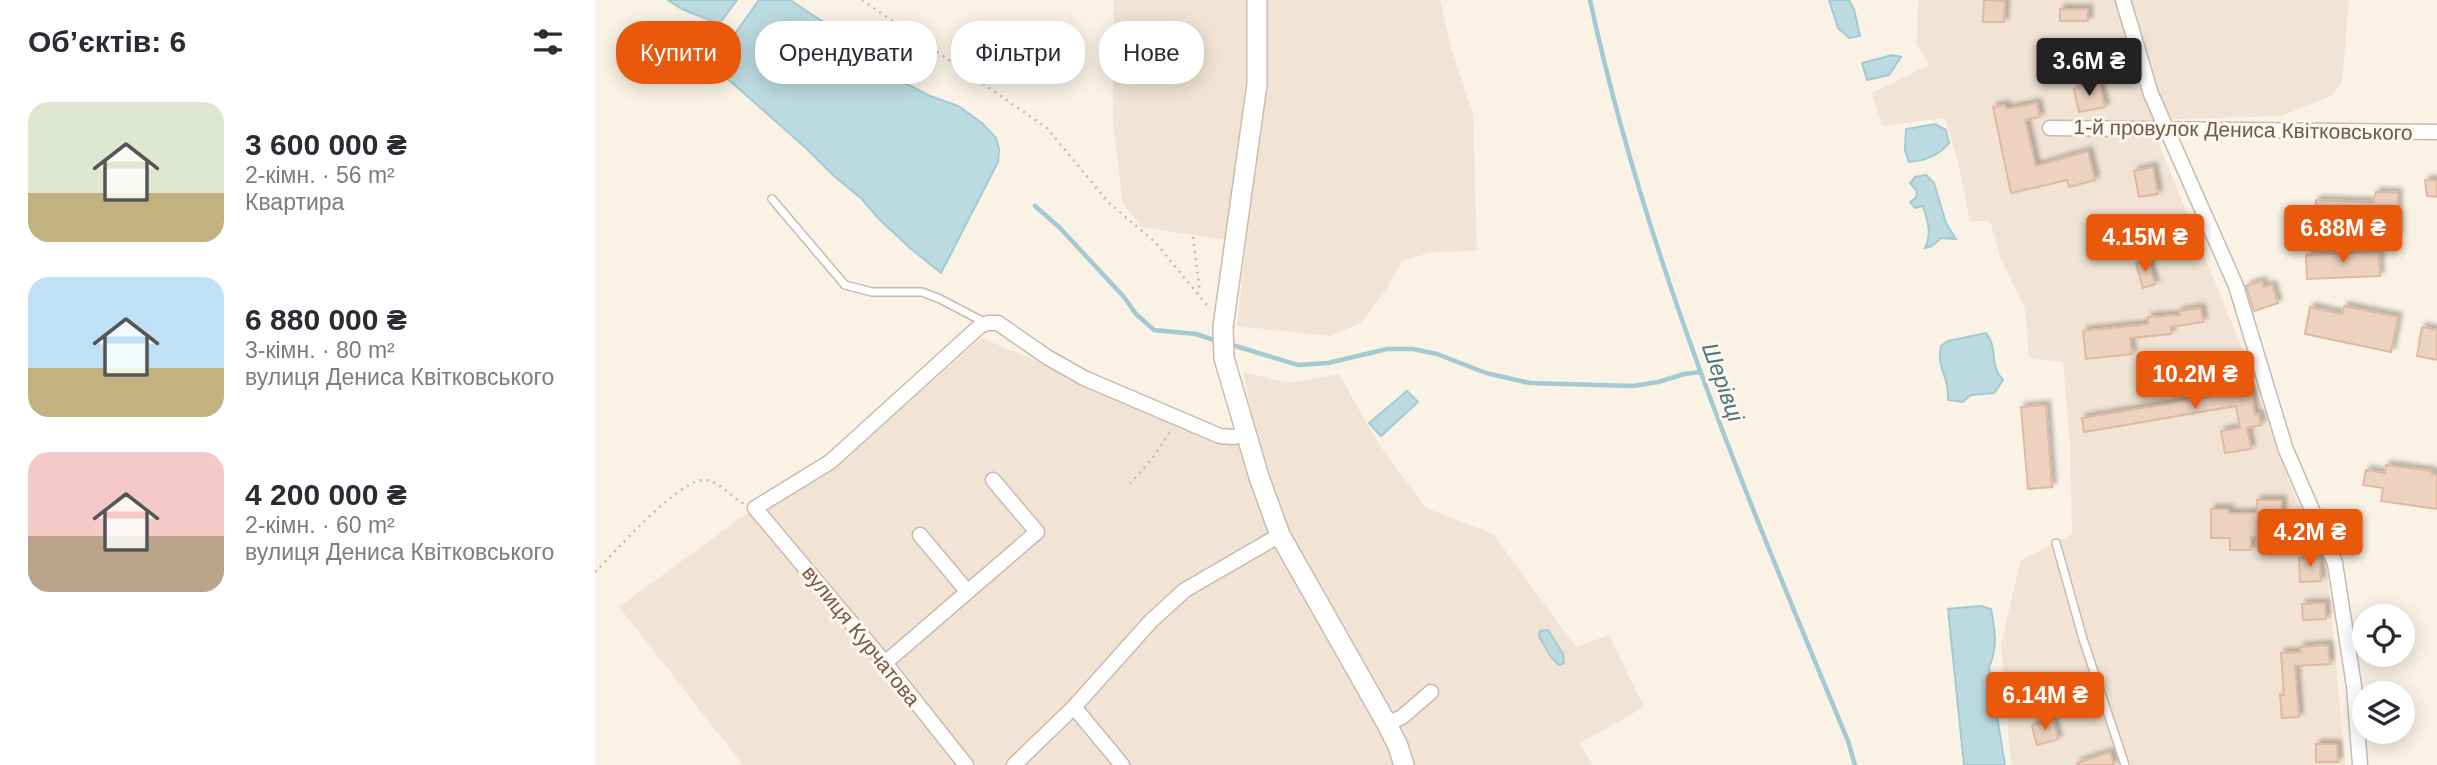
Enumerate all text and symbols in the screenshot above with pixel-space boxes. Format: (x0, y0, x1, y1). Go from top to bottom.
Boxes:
chip: Купити (616, 21, 741, 84)
chip: Орендувати (755, 21, 937, 84)
chip: Фільтри (951, 21, 1085, 84)
chip: Нове (1099, 21, 1204, 84)
icon: filters (529, 23, 567, 61)
text: Об’єктів: 6 (28, 25, 186, 58)
pin: 3.6M ₴ (2032, 38, 2146, 98)
text: 3.6M ₴ (2053, 48, 2125, 74)
street label: 1-й провулок Дениса Квітковського (2073, 115, 2413, 144)
text: 3 600 000 ₴ (245, 128, 407, 161)
icon: home (84, 130, 168, 214)
text: 2-кімн. · 56 m² (245, 162, 395, 188)
text: Квартира (245, 189, 344, 215)
pin: 6.88M ₴ (2278, 205, 2408, 265)
pin: 4.15M ₴ (2080, 215, 2210, 274)
text: 6.88M ₴ (2300, 215, 2386, 241)
text: 4.15M ₴ (2102, 224, 2188, 250)
text: 6 880 000 ₴ (245, 303, 407, 336)
icon: home (84, 305, 168, 389)
text: 3-кімн. · 80 m² (245, 337, 395, 363)
water label: Шерівці (1697, 339, 1750, 426)
pin: 10.2M ₴ (2130, 352, 2260, 411)
text: 10.2M ₴ (2152, 361, 2238, 387)
text: вулиця Дениса Квітковського (245, 364, 554, 390)
text: 4 200 000 ₴ (245, 478, 407, 511)
icon: home (84, 480, 168, 564)
pin: 4.2M ₴ (2253, 510, 2367, 569)
text: 2-кімн. · 60 m² (245, 512, 395, 538)
text: 4.2M ₴ (2274, 519, 2346, 545)
text: вулиця Дениса Квітковського (245, 539, 554, 565)
street label: вулиця Курчатова (798, 561, 925, 711)
map controls (2352, 604, 2415, 744)
button: locate (2352, 604, 2415, 667)
pin: 6.14M ₴ (1980, 672, 2110, 732)
button: layers (2352, 681, 2415, 744)
text: 6.14M ₴ (2002, 682, 2088, 708)

